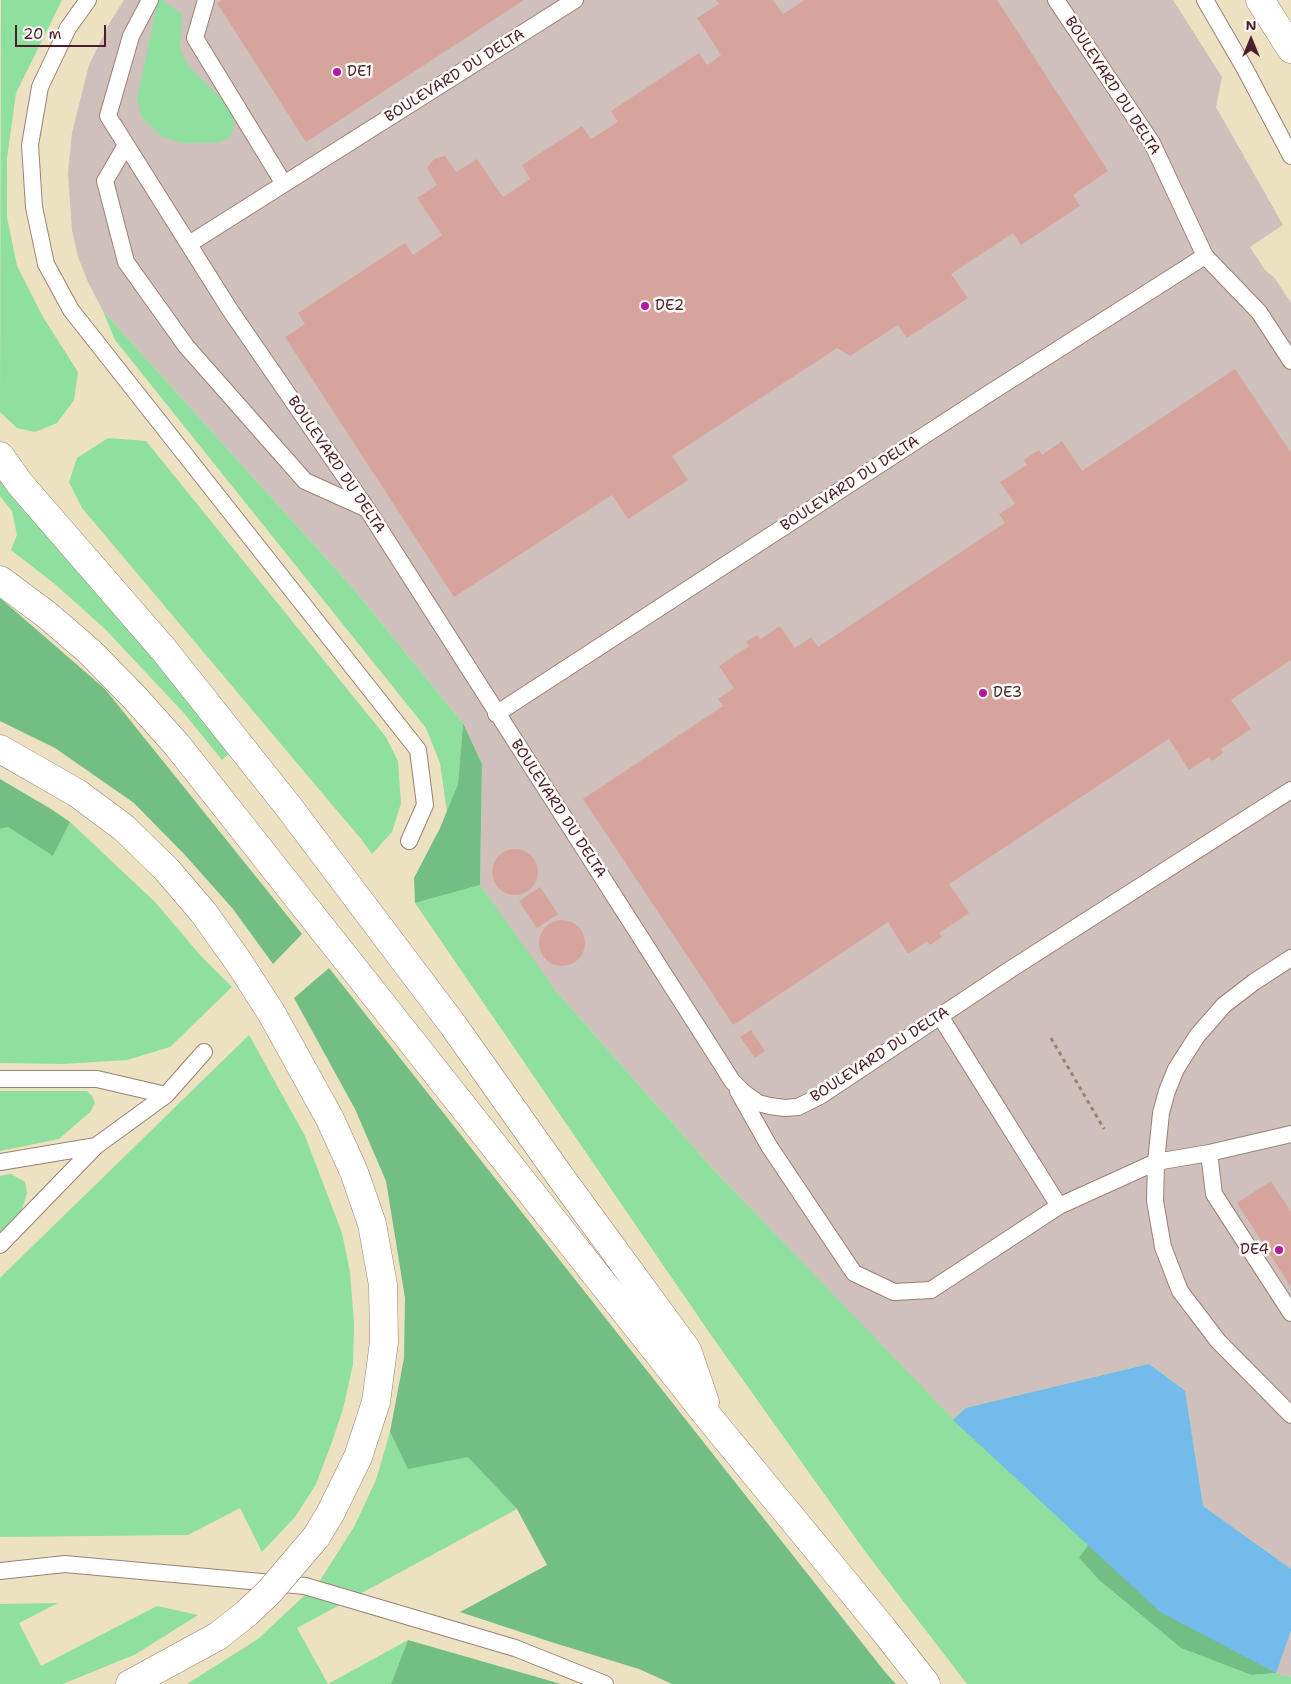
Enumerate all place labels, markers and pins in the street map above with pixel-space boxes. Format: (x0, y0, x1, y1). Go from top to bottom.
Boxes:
place label: DE1 (347, 63, 372, 81)
marker: DE1 (331, 66, 343, 78)
place label: DE2 (655, 297, 684, 315)
marker: DE2 (639, 300, 651, 312)
place label: DE3 (993, 684, 1022, 702)
marker: DE3 (977, 687, 989, 699)
place label: DE4 (1240, 1241, 1269, 1259)
marker: DE4 (1273, 1244, 1285, 1256)

